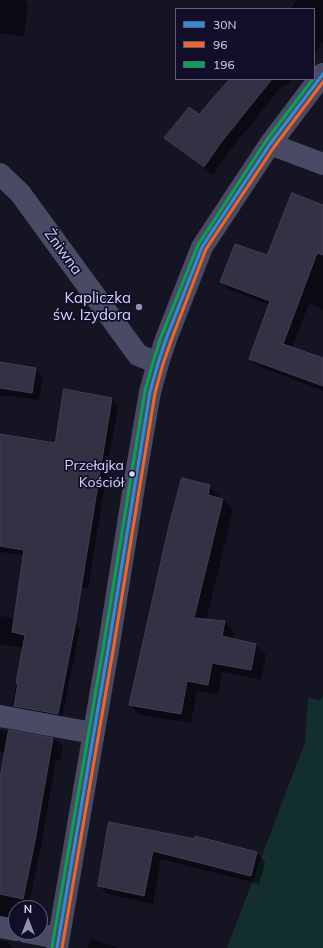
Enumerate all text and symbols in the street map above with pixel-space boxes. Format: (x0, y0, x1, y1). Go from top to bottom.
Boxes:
legend (175, 8, 315, 80)
text: 30N (213, 17, 236, 32)
text: 96 (213, 37, 227, 52)
text: 196 (213, 57, 235, 72)
street label: Żniwna (40, 226, 86, 278)
place label: Kapliczka św. Izydora (53, 289, 131, 324)
marker: Kapliczka św. Izydora (134, 302, 144, 312)
place label: Przełajka Kościół (65, 458, 124, 490)
marker: Przełajka Kościół (127, 469, 137, 479)
north arrow (8, 900, 48, 940)
text: N (24, 902, 32, 916)

